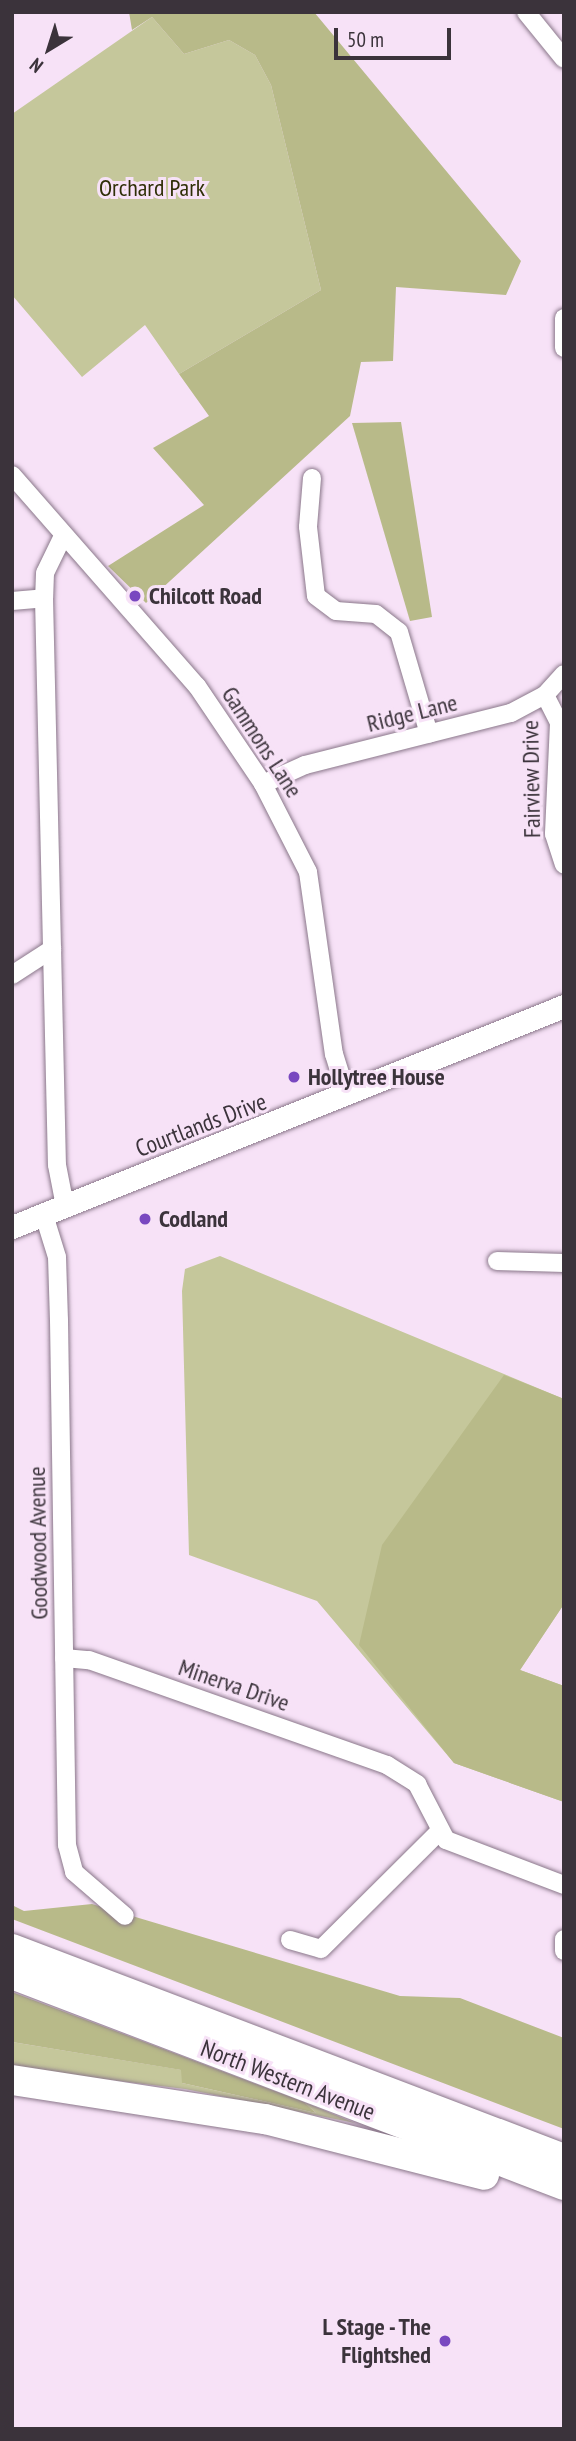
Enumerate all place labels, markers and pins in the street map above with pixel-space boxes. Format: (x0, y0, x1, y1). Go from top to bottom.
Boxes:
place label: Chilcott Road (149, 582, 262, 610)
marker: Chilcott Road (127, 588, 143, 604)
place label: Hollytree House (308, 1063, 445, 1091)
marker: Hollytree House (286, 1069, 302, 1085)
place label: Codland (159, 1205, 228, 1233)
marker: Codland (137, 1211, 153, 1227)
place label: L Stage - The Flightshed (318, 2313, 431, 2369)
marker: L Stage - The Flightshed (437, 2333, 453, 2349)

